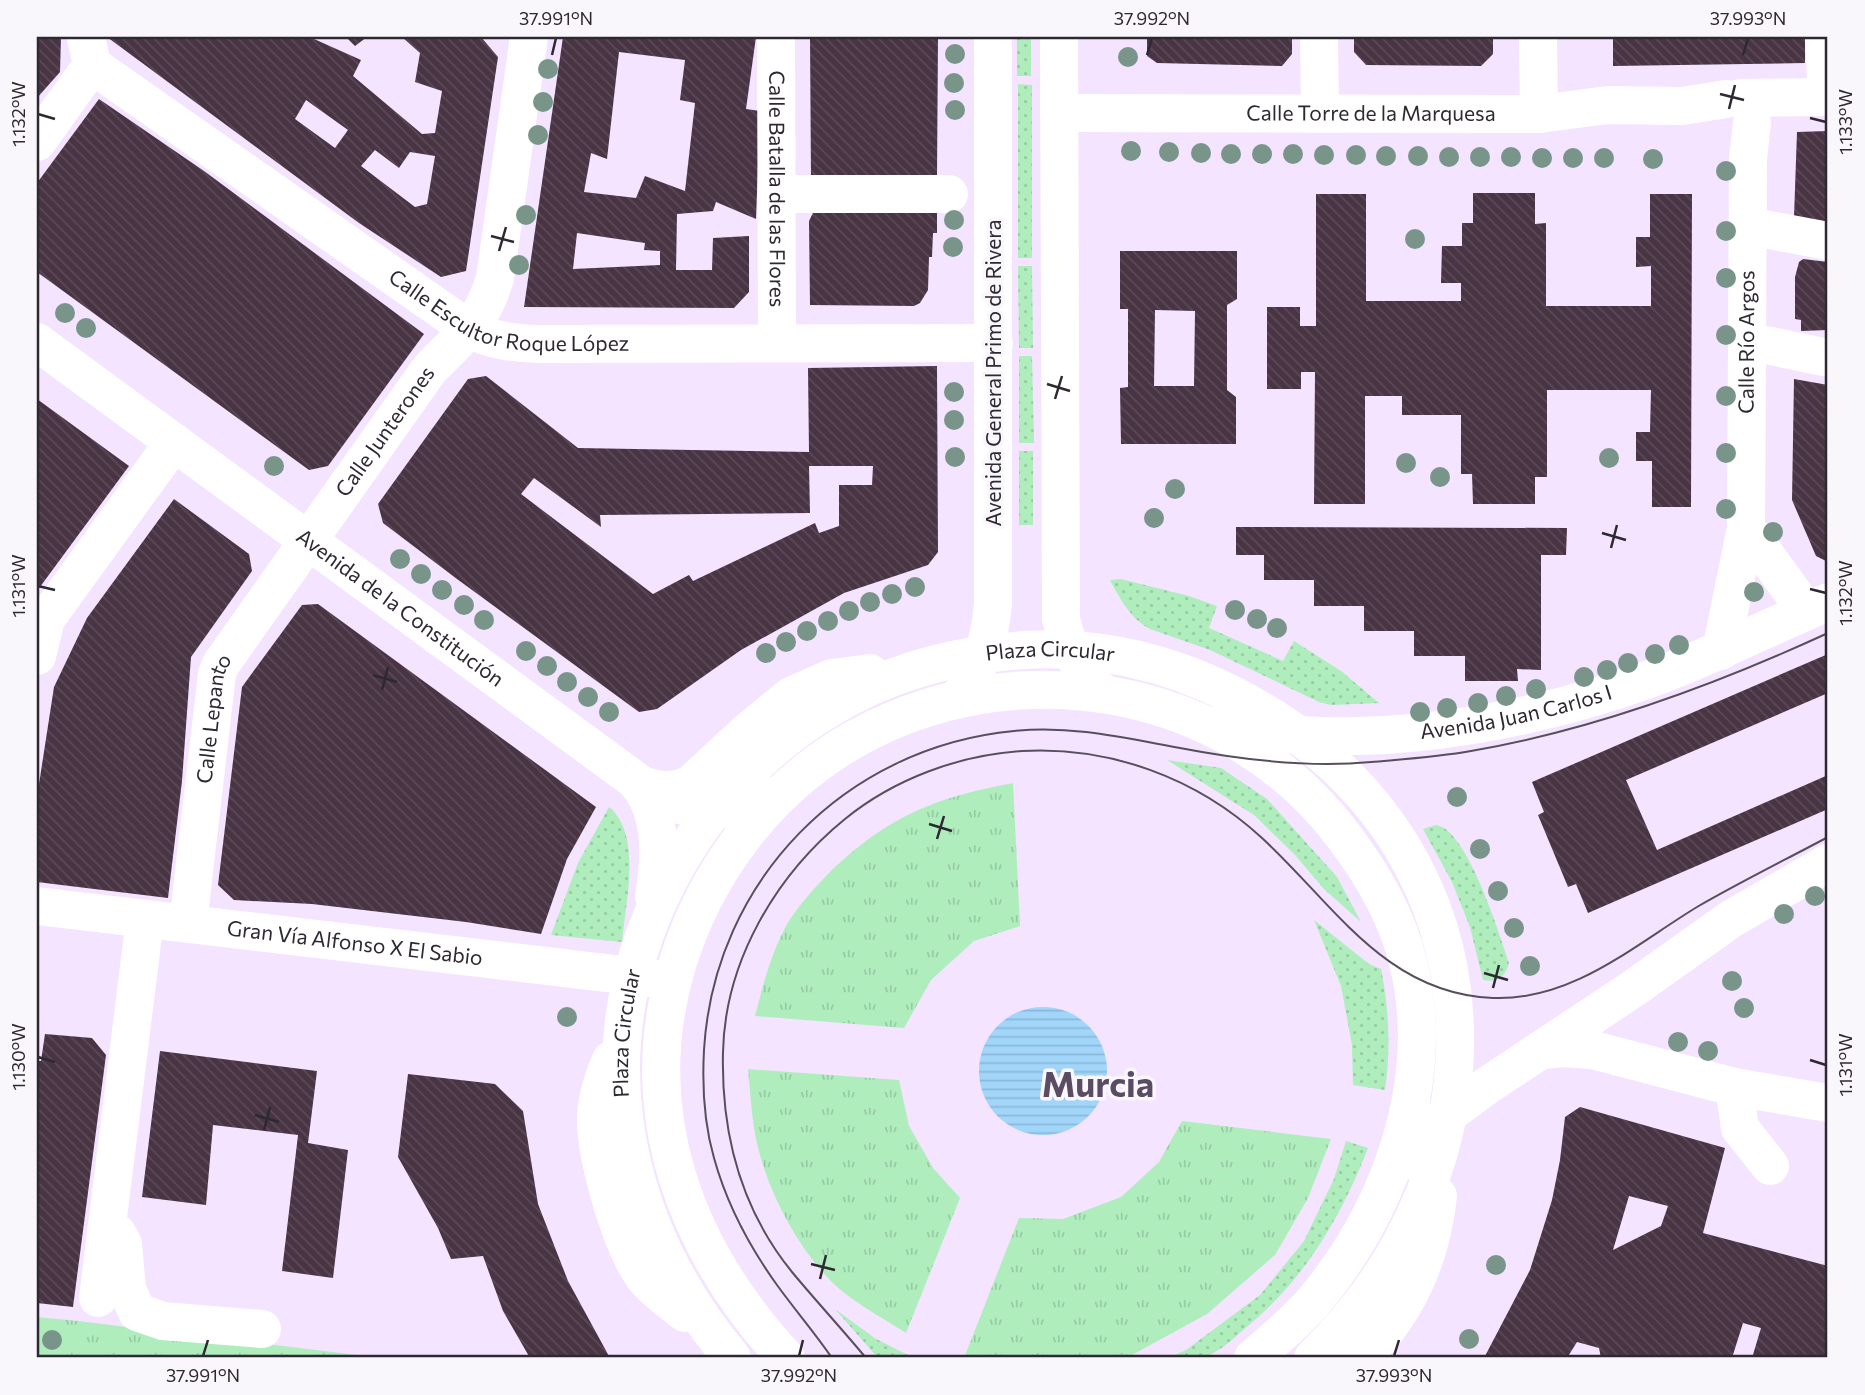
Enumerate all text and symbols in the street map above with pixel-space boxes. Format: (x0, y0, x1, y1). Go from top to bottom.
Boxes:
text: 37.991°N (519, 7, 593, 29)
text: 37.992°N (1114, 7, 1190, 29)
text: 37.993°N (1710, 7, 1786, 29)
street label: Calle Batalla de las Flores (765, 71, 791, 307)
text: 1.132°W (7, 81, 29, 147)
text: 1.133°W (1834, 89, 1856, 155)
street label: Calle Torre de la Marquesa (1246, 99, 1496, 125)
street label: Avenida General Primo de Rivera (980, 219, 1005, 527)
street label: Calle Escultor Roque López (385, 263, 629, 355)
street label: Calle Río Argos (1733, 270, 1758, 414)
street label: Calle Junterones (329, 361, 439, 501)
street label: Avenida de la Constitución (292, 523, 509, 691)
text: 1.131°W (7, 554, 29, 618)
text: 1.132°W (1834, 560, 1856, 626)
street label: Plaza Circular (984, 635, 1117, 666)
street label: Calle Lepanto (190, 648, 236, 785)
street label: Avenida Juan Carlos I (1419, 679, 1615, 743)
street label: Gran Vía Alfonso X El Sabio (226, 914, 484, 969)
street label: Plaza Circular (607, 966, 645, 1098)
text: 1.130°W (7, 1023, 29, 1091)
text: 1.131°W (1834, 1033, 1856, 1097)
district label: Murcia (1042, 1061, 1154, 1104)
text: 37.991°N (166, 1364, 240, 1386)
text: 37.992°N (761, 1364, 837, 1386)
text: 37.993°N (1356, 1364, 1432, 1386)

